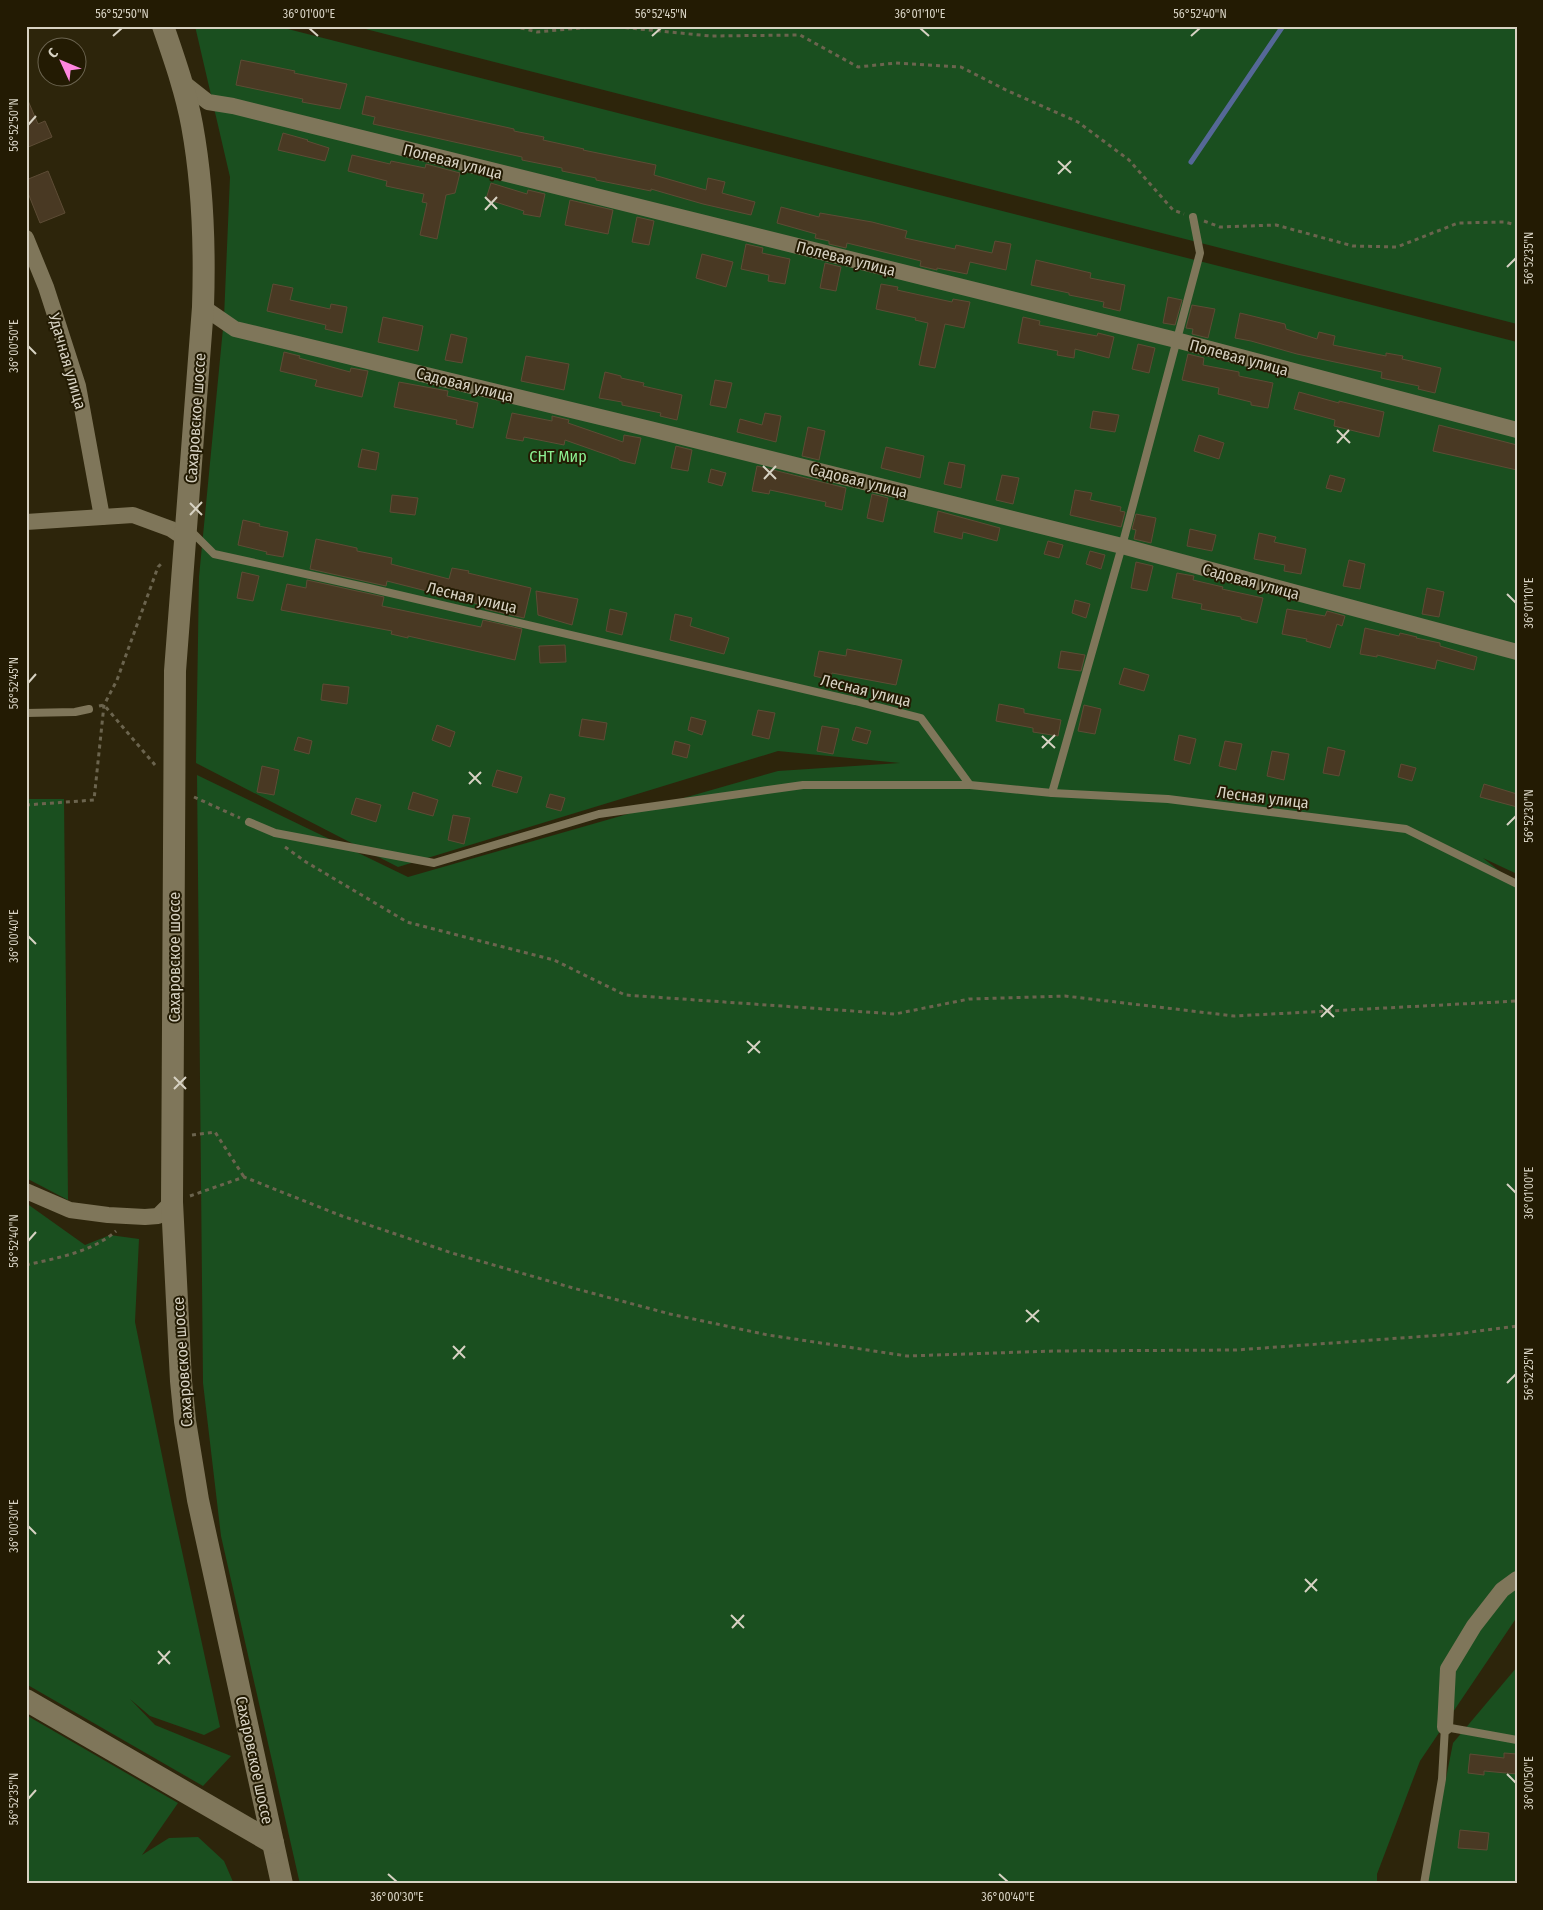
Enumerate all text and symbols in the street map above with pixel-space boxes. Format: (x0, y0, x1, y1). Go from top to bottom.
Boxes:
text: 56°52'50"N (95, 7, 149, 21)
text: 36°01'00"E (283, 7, 336, 21)
text: 56°52'45"N (635, 7, 687, 21)
text: 36°01'10"E (895, 7, 946, 21)
text: 56°52'40"N (1173, 7, 1227, 21)
north arrow (38, 38, 88, 88)
text: С (44, 44, 62, 62)
text: 56°52'50"N (7, 98, 21, 152)
street label: Полевая улица (401, 140, 505, 183)
text: 56°52'35"N (1522, 232, 1536, 284)
street label: Полевая улица (794, 237, 898, 280)
street label: Удачная улица (44, 310, 90, 411)
text: 36°00'50"E (7, 319, 21, 373)
street label: Полевая улица (1187, 335, 1291, 380)
street label: Сахаровское шоссе (181, 352, 210, 484)
street label: Садовая улица (414, 363, 516, 406)
park label: СНТ Мир (529, 447, 587, 466)
street label: Садовая улица (808, 459, 910, 502)
street label: Садовая улица (1200, 559, 1302, 604)
text: 36°01'10"E (1522, 577, 1536, 628)
street label: Лесная улица (425, 578, 519, 617)
text: 56°52'45"N (7, 657, 21, 709)
street label: Лесная улица (819, 670, 913, 711)
street label: Лесная улица (1216, 782, 1310, 813)
text: 56°52'30"N (1522, 789, 1536, 843)
street label: Сахаровское шоссе (165, 892, 184, 1022)
text: 36°00'40"E (7, 909, 21, 963)
text: 36°01'00"E (1522, 1166, 1536, 1219)
text: 56°52'40"N (7, 1214, 21, 1268)
street label: Сахаровское шоссе (168, 1296, 197, 1428)
text: 56°52'25"N (1522, 1348, 1536, 1400)
text: 36°00'30"E (7, 1499, 21, 1553)
street label: Сахаровское шоссе (232, 1694, 277, 1826)
text: 36°00'50"E (1522, 1756, 1536, 1810)
text: 56°52'35"N (7, 1773, 21, 1825)
text: 36°00'30"E (370, 1890, 424, 1904)
text: 36°00'40"E (981, 1890, 1035, 1904)

